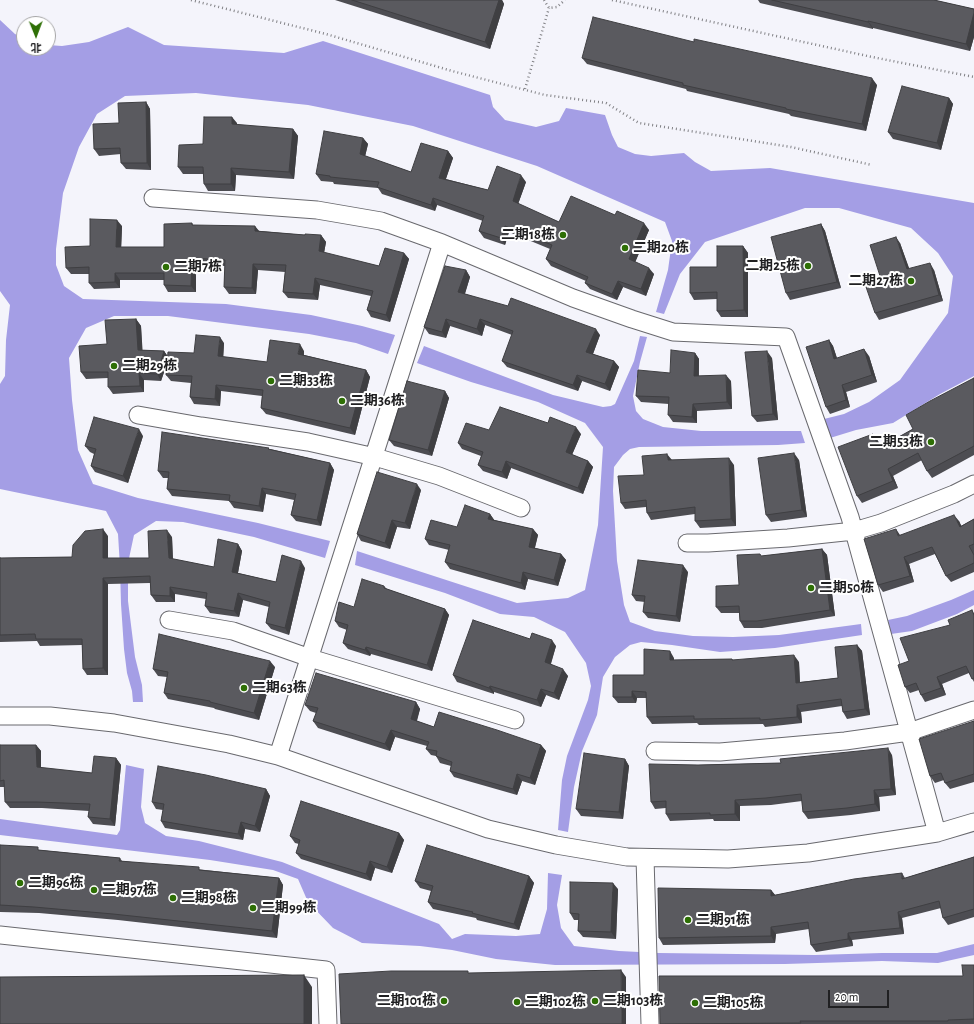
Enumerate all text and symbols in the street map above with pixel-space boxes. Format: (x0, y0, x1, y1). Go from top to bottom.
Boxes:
north arrow (16, 16, 56, 56)
text: 北 (31, 42, 42, 53)
place label: 二期18栋 (501, 227, 555, 243)
marker: 二期18栋 (558, 230, 568, 240)
place label: 二期20栋 (633, 240, 689, 256)
marker: 二期20栋 (620, 243, 630, 253)
place label: 二期25栋 (745, 258, 800, 274)
place label: 二期7栋 (174, 259, 222, 275)
marker: 二期25栋 (803, 261, 813, 271)
marker: 二期7栋 (161, 262, 171, 272)
place label: 二期27栋 (848, 273, 903, 289)
marker: 二期27栋 (906, 276, 916, 286)
place label: 二期29栋 (122, 358, 177, 374)
marker: 二期29栋 (109, 361, 119, 371)
place label: 二期33栋 (279, 373, 333, 389)
marker: 二期33栋 (266, 376, 276, 386)
place label: 二期36栋 (350, 393, 405, 409)
marker: 二期36栋 (337, 396, 347, 406)
place label: 二期53栋 (869, 434, 923, 450)
marker: 二期53栋 (926, 437, 936, 447)
place label: 二期50栋 (819, 580, 874, 596)
marker: 二期50栋 (806, 583, 816, 593)
place label: 二期63栋 (252, 680, 307, 696)
marker: 二期63栋 (239, 683, 249, 693)
place label: 二期96栋 (28, 875, 84, 891)
marker: 二期96栋 (15, 878, 25, 888)
place label: 二期97栋 (102, 882, 157, 898)
marker: 二期97栋 (89, 885, 99, 895)
place label: 二期98栋 (181, 890, 237, 906)
marker: 二期98栋 (168, 893, 178, 903)
place label: 二期99栋 (261, 900, 317, 916)
marker: 二期99栋 (248, 903, 258, 913)
place label: 二期91栋 (696, 912, 750, 928)
marker: 二期91栋 (683, 915, 693, 925)
scale bar (830, 982, 891, 1008)
text: 20 m (835, 991, 858, 1003)
place label: 二期101栋 (377, 993, 436, 1009)
place label: 二期103栋 (603, 993, 663, 1009)
place label: 二期102栋 (525, 994, 586, 1010)
place label: 二期105栋 (703, 995, 763, 1011)
marker: 二期101栋 (439, 996, 449, 1006)
marker: 二期103栋 (590, 996, 600, 1006)
marker: 二期102栋 (512, 997, 522, 1007)
marker: 二期105栋 (690, 998, 700, 1008)

